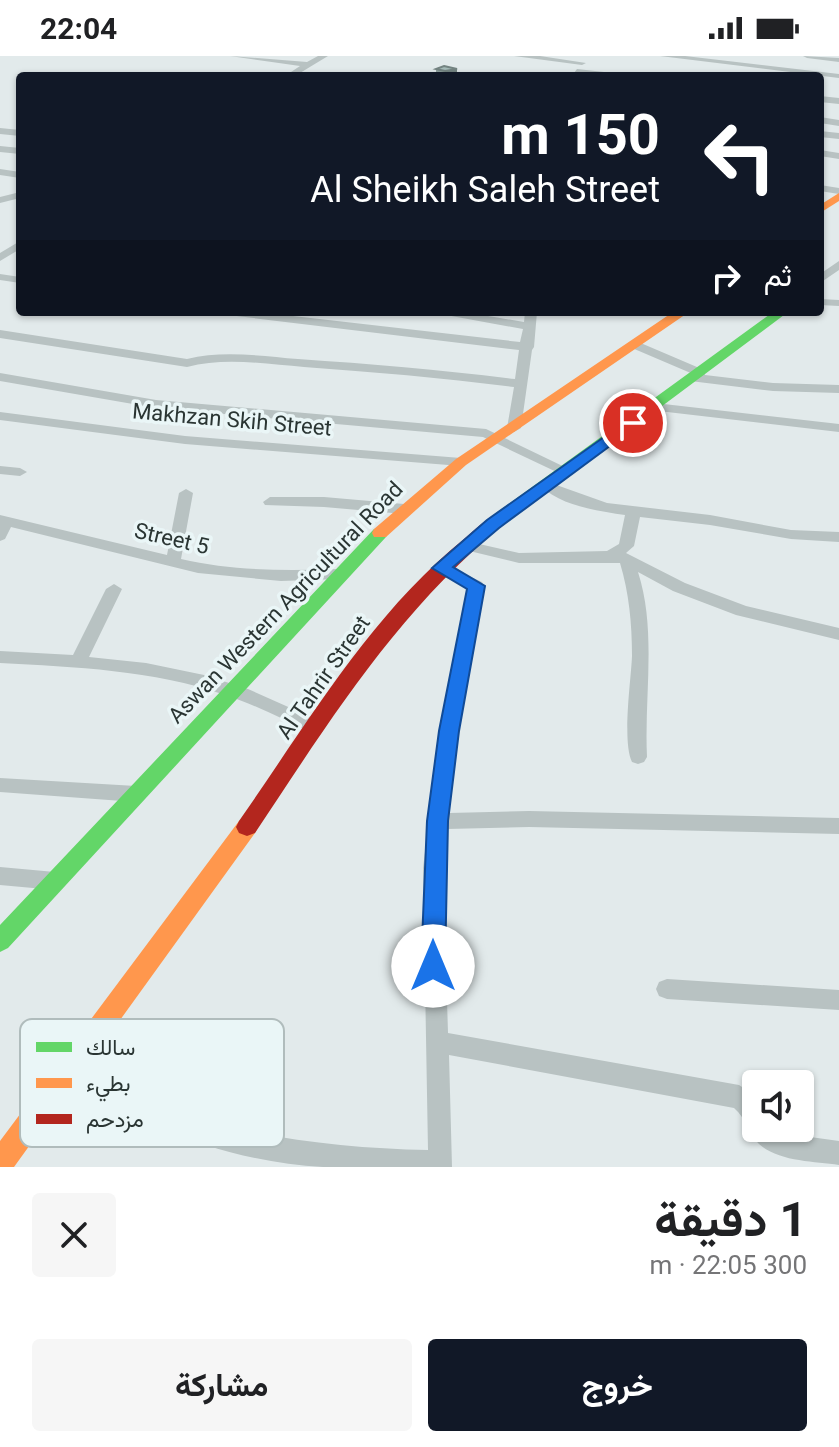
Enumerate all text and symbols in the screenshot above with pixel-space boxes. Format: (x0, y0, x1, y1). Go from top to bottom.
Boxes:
text: 22:04 (40, 11, 117, 46)
text: 150 m (501, 102, 660, 168)
icon: left (688, 104, 792, 208)
text: Al Sheikh Saleh Street (310, 169, 660, 211)
icon: right (704, 256, 748, 300)
text: ثم (764, 258, 792, 293)
pin (599, 389, 667, 457)
street label: Makhzan Skih Street (131, 398, 333, 441)
icon: arrive (611, 401, 655, 445)
street label: Aswan Western Agricultural Road (163, 476, 408, 728)
street label: Street 5 (132, 518, 212, 559)
street label: Al Tahrir Street (272, 611, 375, 744)
position arrow (391, 924, 475, 1008)
legend (20, 1019, 284, 1147)
text: سالك (86, 1035, 135, 1060)
map controls (742, 1070, 814, 1142)
button: sound (742, 1070, 814, 1142)
text: بطيء (86, 1071, 131, 1102)
text: مزدحم (86, 1107, 144, 1134)
text: 1 دقيقة (654, 1191, 807, 1248)
button: close (32, 1193, 116, 1277)
text: 300 m · 22:05 (649, 1250, 807, 1280)
button: مشاركة (32, 1339, 412, 1431)
button: خروج (428, 1339, 807, 1431)

